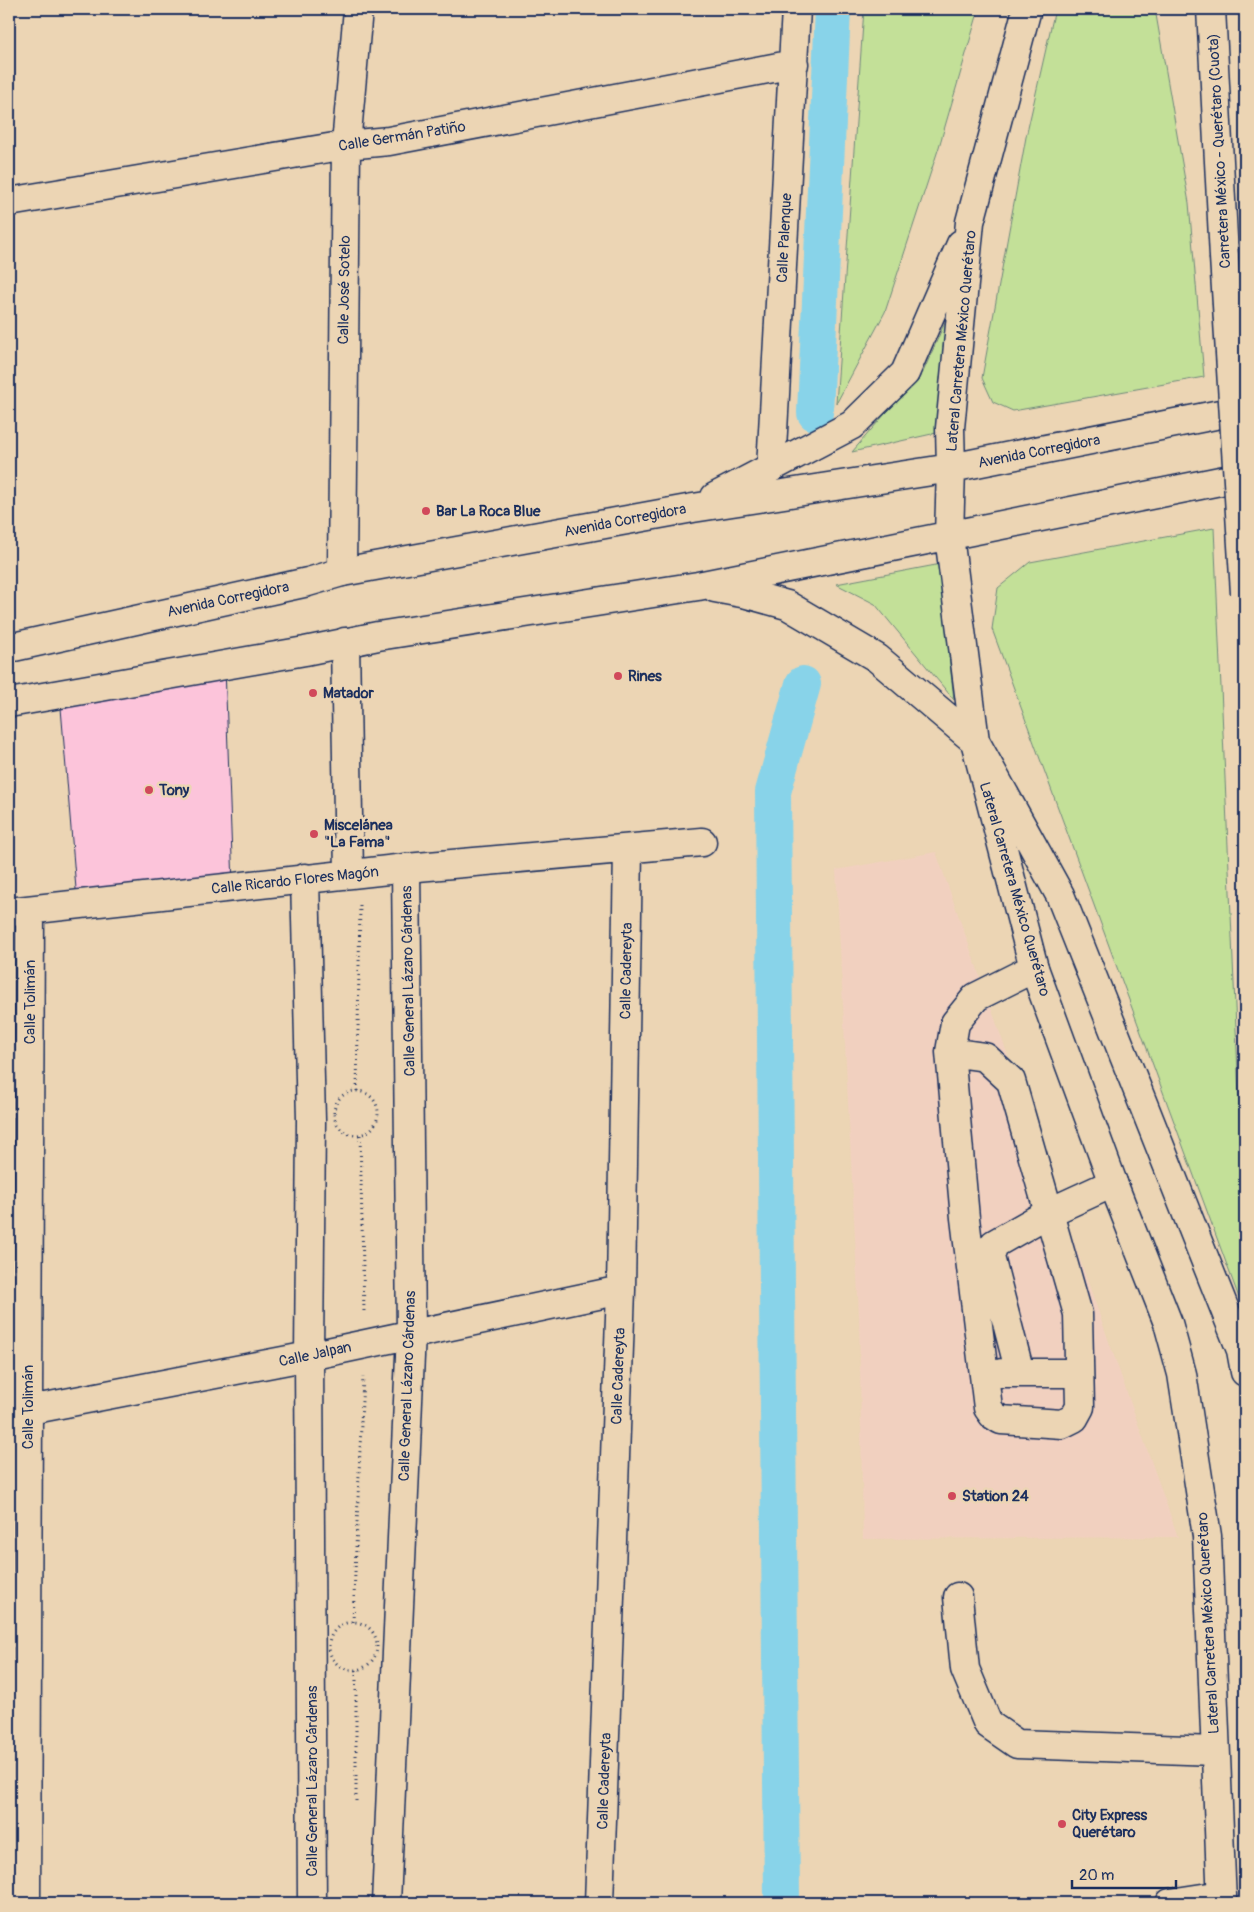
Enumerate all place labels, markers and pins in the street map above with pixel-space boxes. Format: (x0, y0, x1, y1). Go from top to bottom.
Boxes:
place label: Bar La Roca Blue (436, 502, 541, 521)
marker: Bar La Roca Blue (420, 505, 432, 517)
place label: Rines (628, 667, 662, 686)
marker: Rines (612, 670, 624, 682)
place label: Matador (323, 684, 374, 703)
marker: Matador (307, 687, 319, 699)
place label: Tony (158, 781, 190, 800)
marker: Tony (143, 784, 155, 796)
place label: Miscelánea "La Fama" (324, 816, 393, 852)
marker: Miscelánea "La Fama" (308, 828, 320, 840)
place label: Station 24 (962, 1487, 1029, 1506)
marker: Station 24 (946, 1490, 958, 1502)
place label: City Express Querétaro (1072, 1806, 1147, 1842)
marker: City Express Querétaro (1056, 1818, 1068, 1830)

